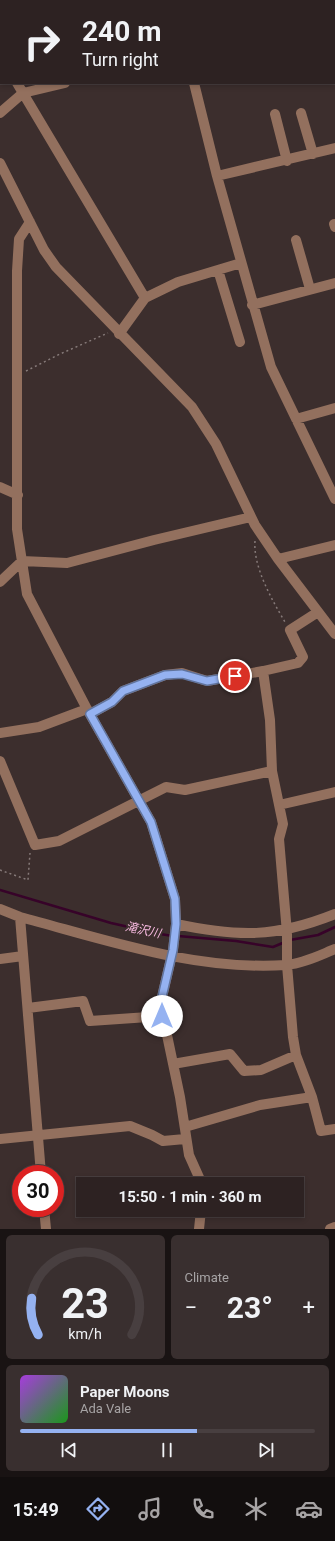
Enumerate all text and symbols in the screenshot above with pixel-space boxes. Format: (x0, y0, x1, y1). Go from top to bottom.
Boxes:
text: 240 m (82, 15, 161, 48)
icon: right (16, 16, 68, 68)
text: Turn right (82, 49, 159, 70)
pin (218, 659, 252, 693)
icon: arrive (224, 665, 246, 687)
water label: 滝沢川 (124, 919, 164, 941)
position arrow (141, 995, 183, 1037)
speed limit sign: 30 (12, 1165, 64, 1217)
text: 15:50 · 1 min · 360 m (119, 1188, 261, 1206)
text: Climate (185, 1270, 229, 1285)
text: 23 (61, 1279, 109, 1328)
text: 23° (227, 1290, 273, 1325)
text: − (185, 1295, 197, 1320)
text: + (303, 1295, 315, 1320)
text: km/h (68, 1326, 102, 1342)
text: Paper Moons (80, 1383, 170, 1401)
text: Ada Vale (80, 1401, 131, 1416)
icon: previous (58, 1439, 80, 1461)
icon: pause (156, 1439, 178, 1461)
icon: next (255, 1439, 277, 1461)
icon: directions (84, 1495, 112, 1523)
icon: music (136, 1495, 164, 1523)
icon: phone (189, 1495, 217, 1523)
icon: climate (242, 1495, 270, 1523)
icon: car (295, 1495, 323, 1523)
text: 15:49 (12, 1499, 59, 1520)

